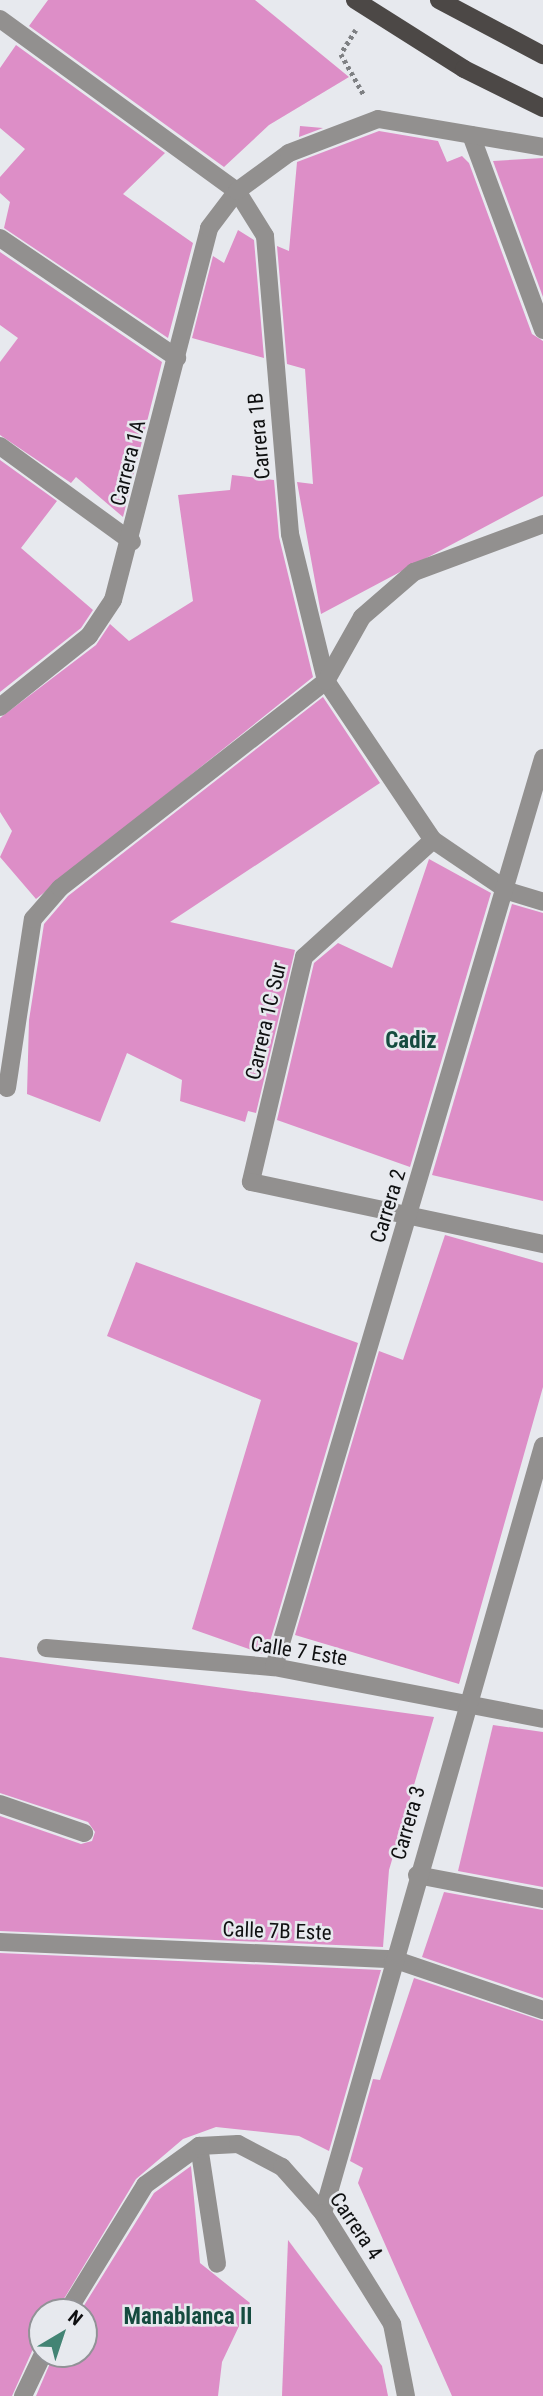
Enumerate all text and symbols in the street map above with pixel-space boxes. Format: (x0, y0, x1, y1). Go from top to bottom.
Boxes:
street label: Carrera 1B (243, 392, 275, 480)
street label: Carrera 1A (105, 417, 151, 509)
street label: Carrera 1C Sur (240, 960, 292, 1082)
district label: Cadiz (385, 1027, 437, 1055)
street label: Carrera 2 (365, 1166, 411, 1246)
street label: Calle 7 Este (249, 1631, 349, 1671)
street label: Carrera 3 (385, 1783, 431, 1863)
street label: Calle 7B Este (222, 1917, 332, 1945)
street label: Carrera 4 (324, 2188, 388, 2264)
north arrow (28, 2298, 98, 2368)
district label: Manablanca II (124, 2303, 252, 2331)
text: N (64, 2305, 87, 2330)

